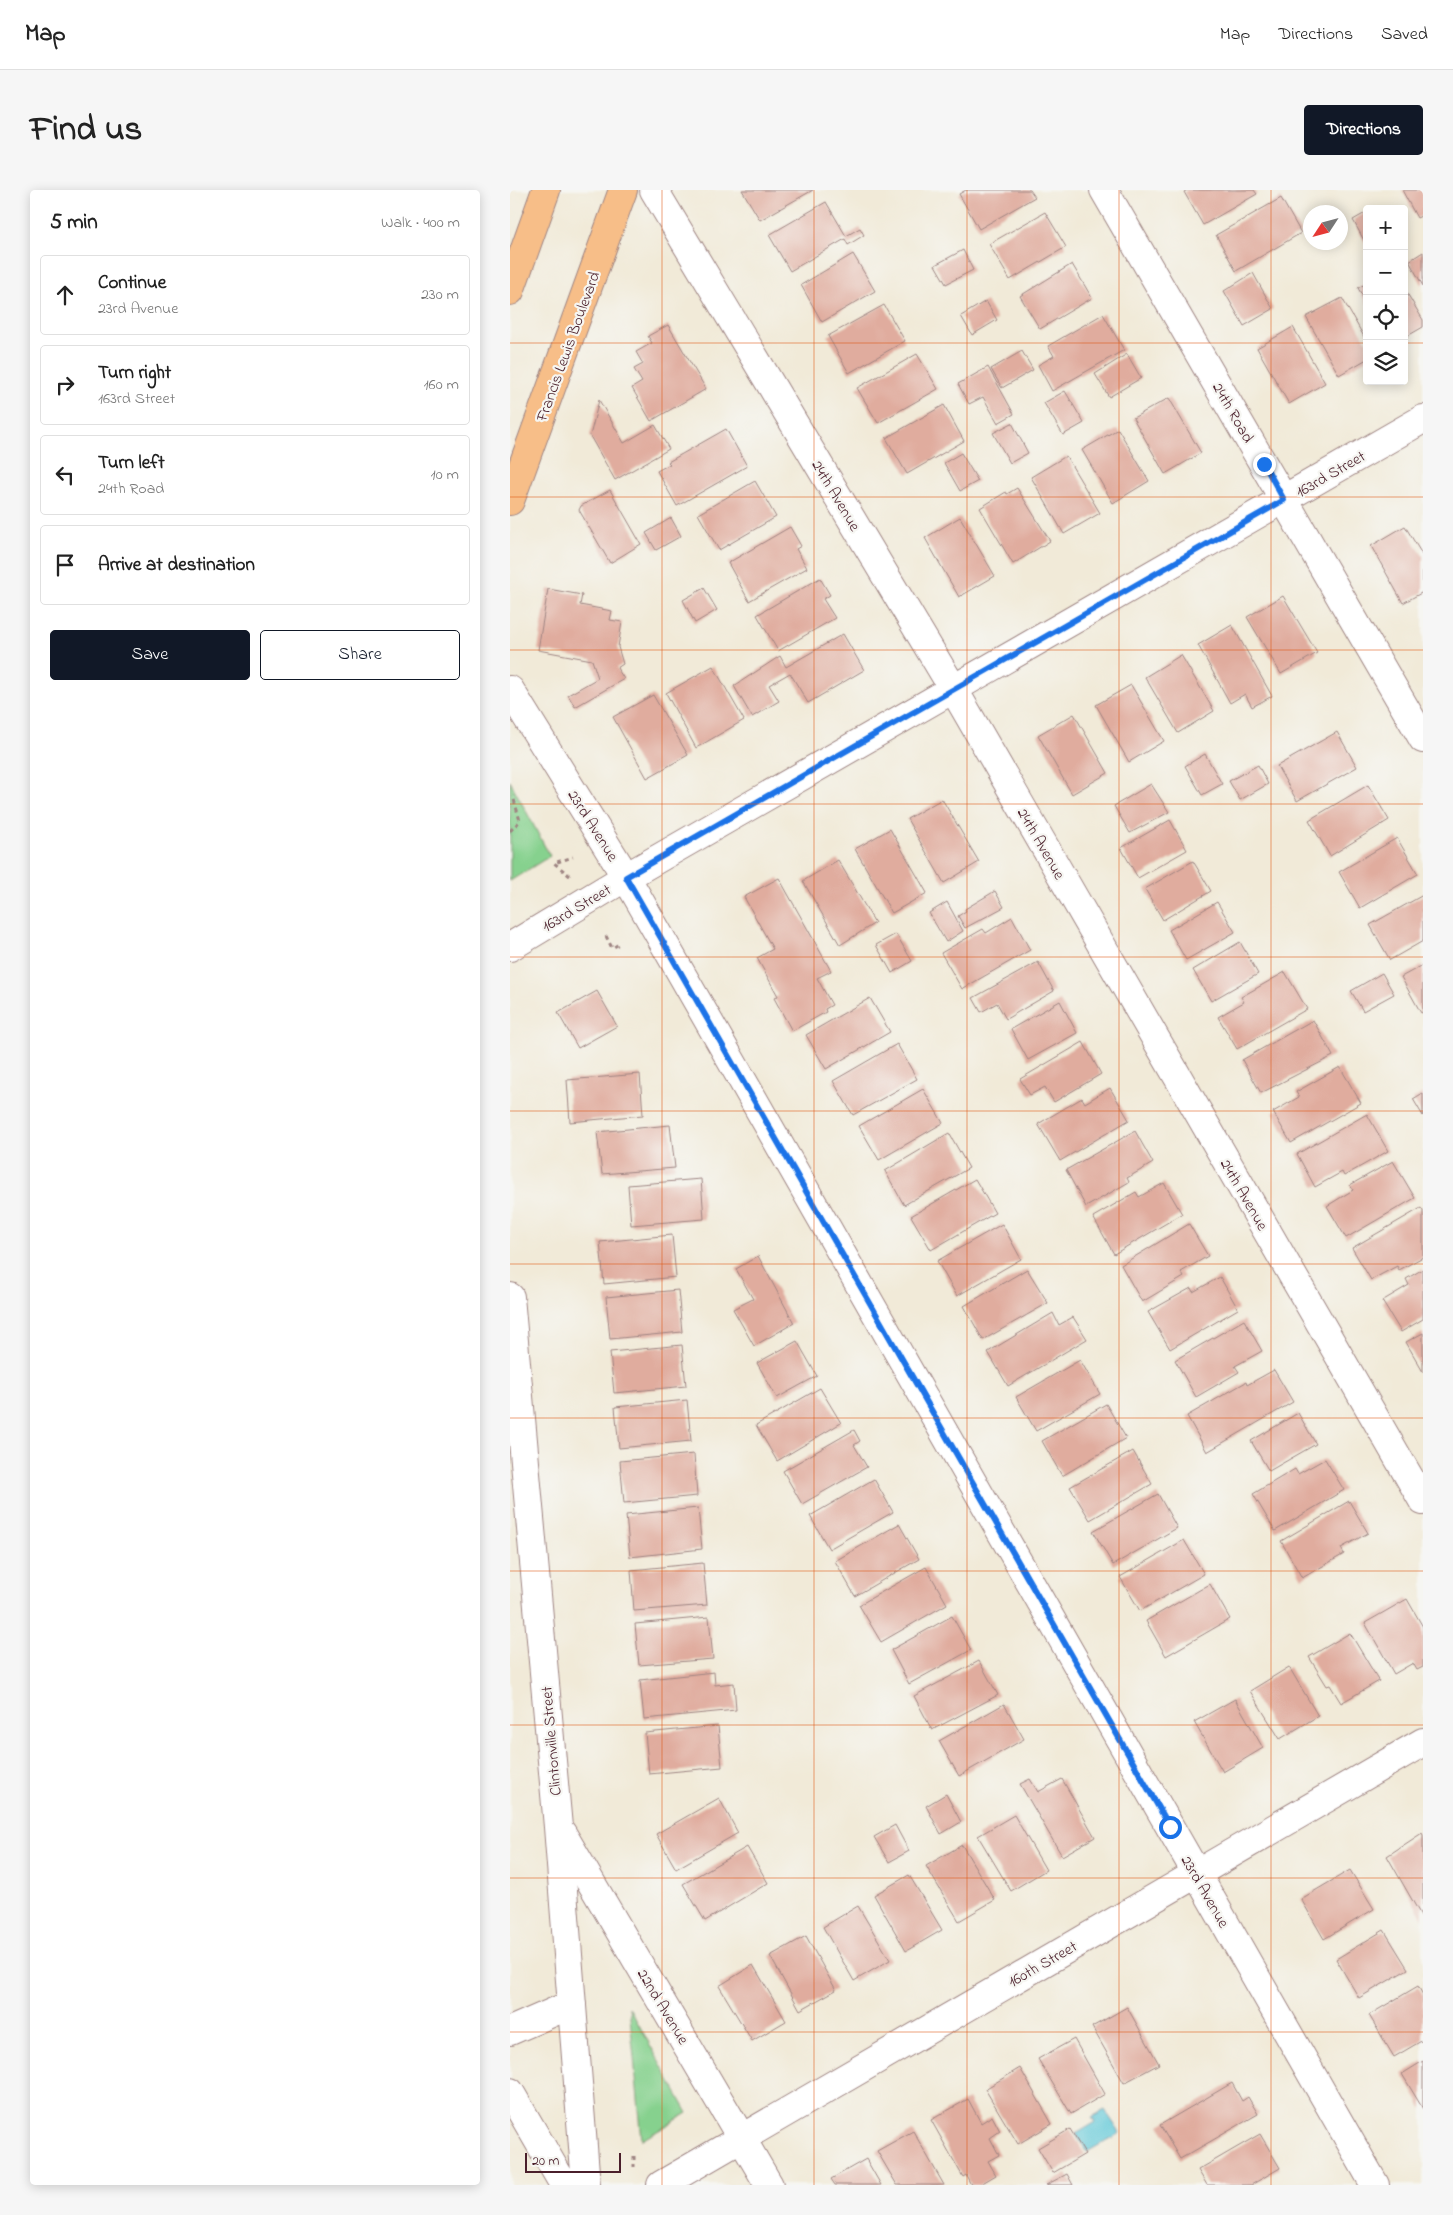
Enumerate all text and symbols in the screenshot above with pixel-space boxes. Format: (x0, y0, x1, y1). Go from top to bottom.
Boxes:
text: Map (25, 17, 66, 52)
text: Map (1220, 22, 1250, 48)
text: Directions (1278, 22, 1353, 48)
text: Saved (1381, 22, 1428, 48)
text: Find us (30, 105, 142, 156)
button: Directions (1304, 105, 1423, 155)
north arrow (1303, 205, 1348, 250)
map controls (1363, 205, 1408, 385)
button: + (1363, 205, 1408, 250)
text: 5 min (50, 208, 98, 238)
text: Walk · 400 m (381, 211, 460, 235)
button: − (1363, 250, 1408, 295)
street label: Francis Lewis Boulevard (530, 268, 607, 426)
text: Continue (98, 270, 166, 297)
icon: ahead (51, 281, 79, 309)
text: 230 m (421, 283, 459, 307)
button: locate (1363, 295, 1408, 340)
text: 23rd Avenue (98, 297, 178, 321)
button: layers (1363, 340, 1408, 385)
text: Turn right (98, 360, 171, 387)
icon: right (51, 371, 79, 399)
text: 160 m (424, 373, 459, 397)
street label: 24th Road (1205, 378, 1259, 448)
text: 163rd Street (98, 387, 175, 411)
street label: 163rd Street (1292, 445, 1371, 504)
text: Turn left (98, 450, 165, 477)
route end (1253, 453, 1276, 476)
street label: 24th Avenue (805, 456, 866, 537)
icon: left (51, 461, 79, 489)
text: 10 m (431, 463, 459, 487)
text: 24th Road (98, 477, 164, 501)
icon: arrive (51, 551, 79, 579)
text: Arrive at destination (98, 552, 255, 579)
button: Save (50, 630, 250, 680)
button: Share (260, 630, 460, 680)
street label: 23rd Avenue (561, 786, 624, 867)
street label: 24th Avenue (1010, 804, 1071, 885)
street label: 163rd Street (538, 878, 617, 939)
street label: 24th Avenue (1213, 1155, 1274, 1236)
street label: Clintonville Street (535, 1684, 569, 1797)
route start (1159, 1816, 1182, 1839)
street label: 23rd Avenue (1174, 1851, 1235, 1934)
street label: 160th Street (1004, 1935, 1083, 1994)
street label: 22nd Avenue (630, 1965, 695, 2050)
scale bar (525, 2150, 621, 2173)
text: 20 m (532, 2151, 559, 2172)

